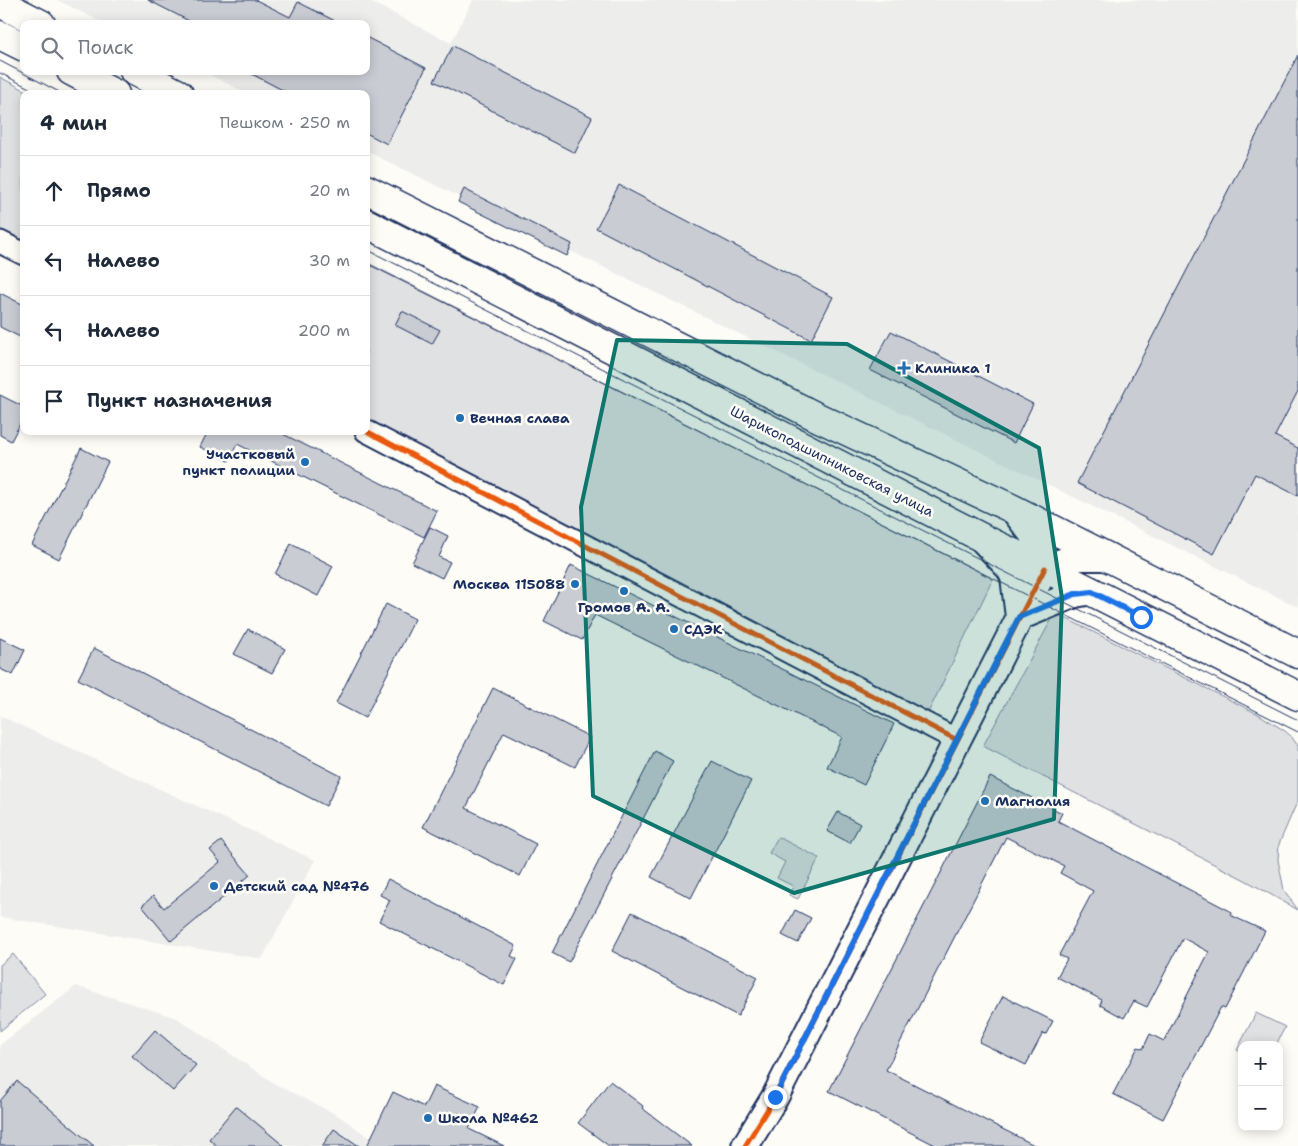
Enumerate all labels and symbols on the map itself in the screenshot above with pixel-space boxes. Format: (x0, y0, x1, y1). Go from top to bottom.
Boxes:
place label: Клиника 1 (915, 359, 991, 377)
marker: Клиника 1 (897, 361, 911, 375)
street label: Шарикоподшипниковская улица (727, 402, 937, 521)
place label: Вечная слава (470, 409, 570, 427)
marker: Вечная слава (454, 412, 466, 424)
place label: Участковый пункт полиции (182, 445, 295, 479)
marker: Участковый пункт полиции (299, 456, 311, 468)
place label: Москва 115088 (453, 575, 565, 593)
marker: Москва 115088 (569, 578, 581, 590)
marker: Громов А. А. (618, 585, 630, 597)
place label: Громов А. А. (578, 598, 670, 616)
route start (1130, 606, 1153, 629)
place label: СДЭК (684, 620, 723, 638)
marker: СДЭК (668, 623, 680, 635)
place label: Магнолия (995, 792, 1070, 810)
marker: Магнолия (979, 795, 991, 807)
place label: Детский сад №476 (224, 877, 369, 895)
marker: Детский сад №476 (208, 880, 220, 892)
route end (764, 1086, 787, 1109)
place label: Школа №462 (438, 1109, 539, 1127)
marker: Школа №462 (422, 1112, 434, 1124)

